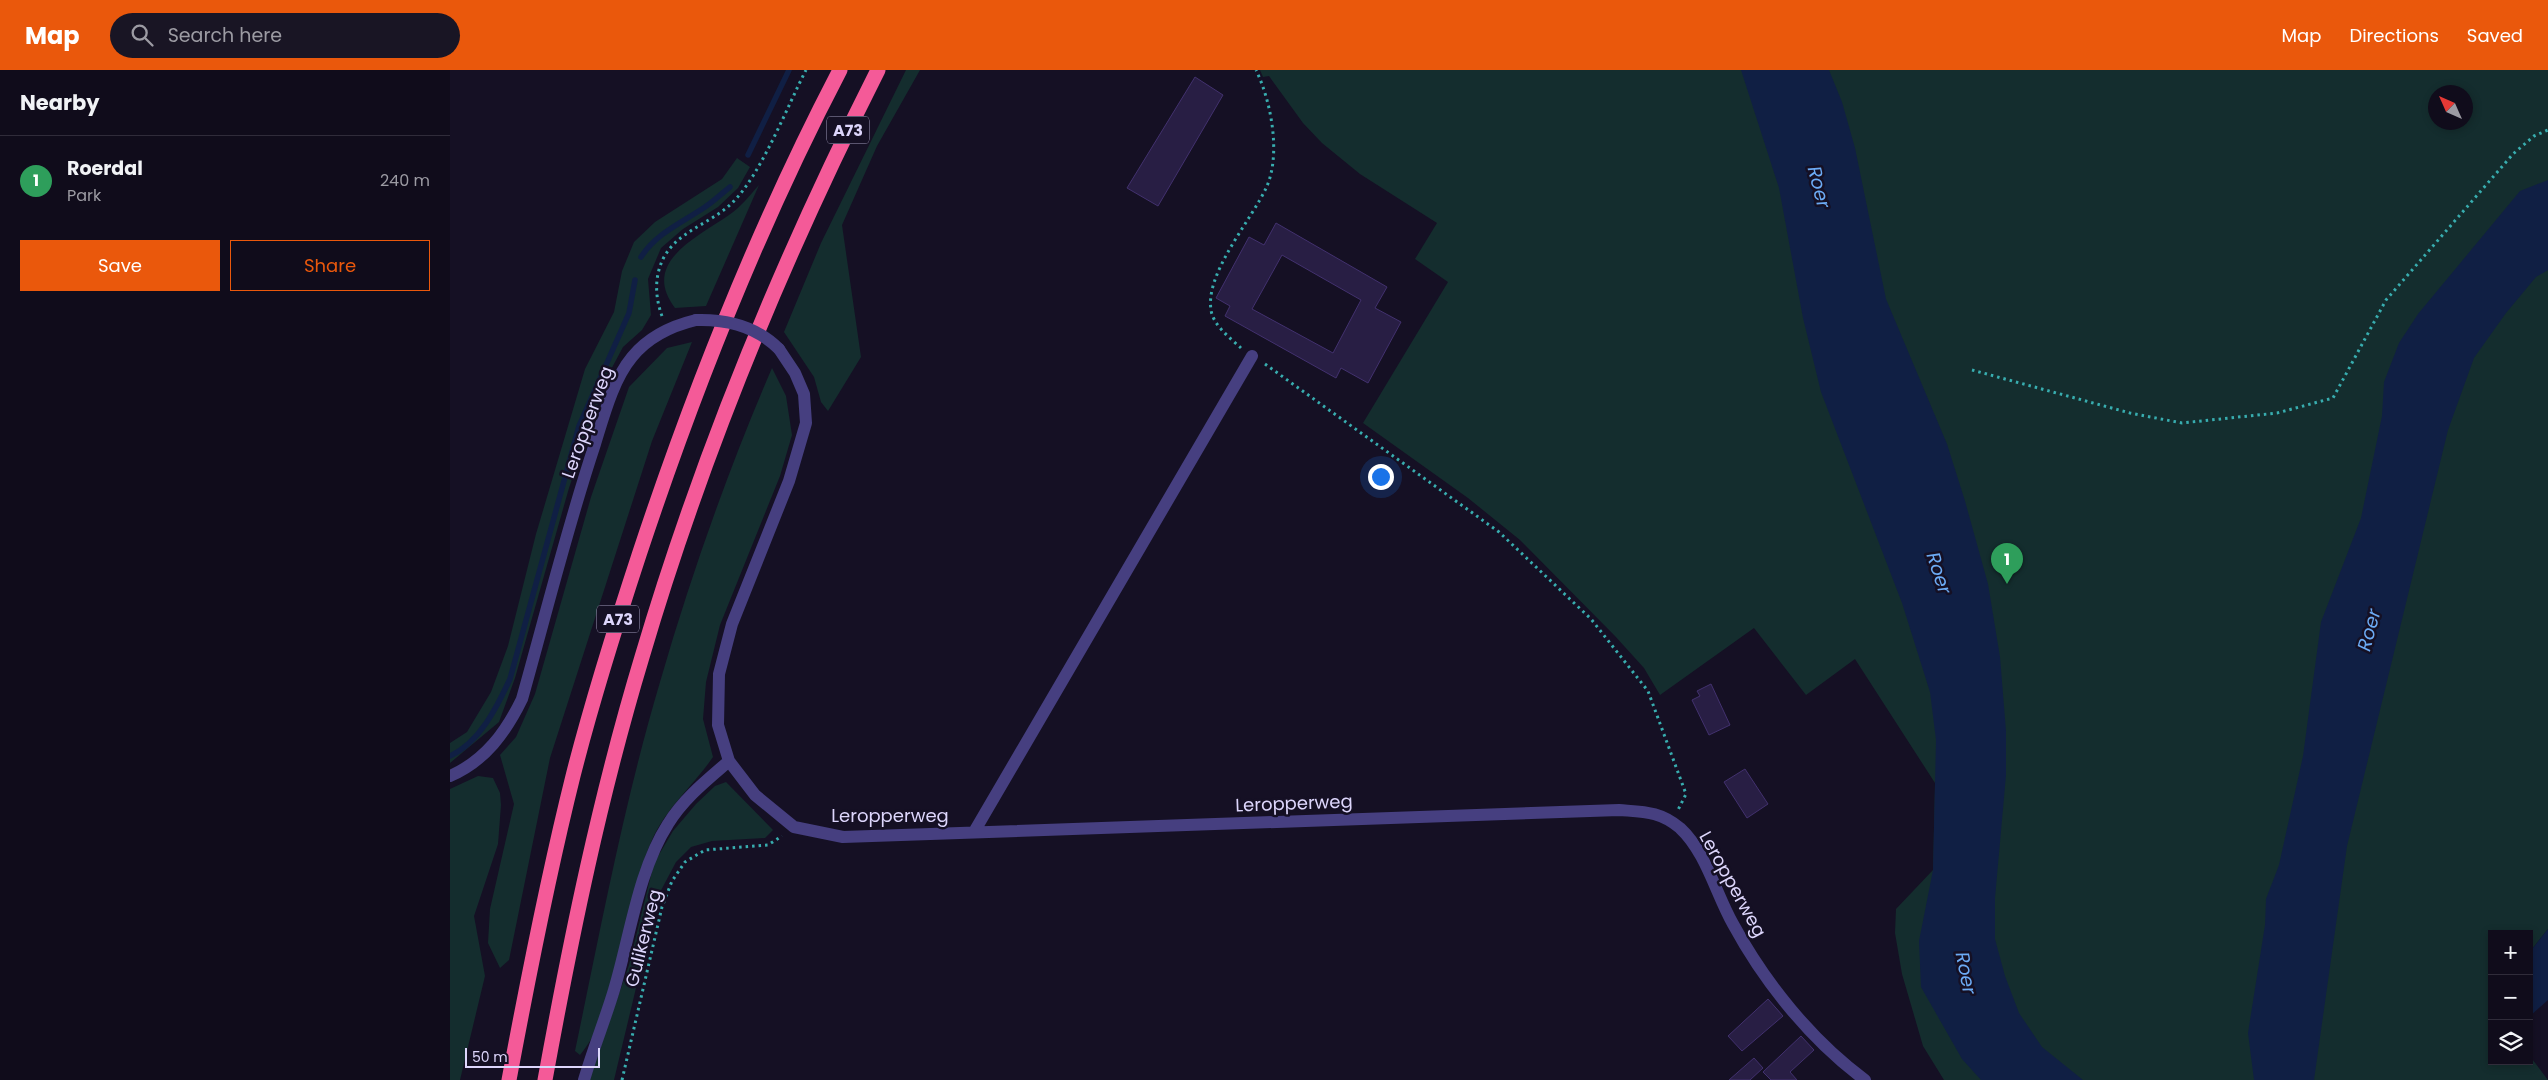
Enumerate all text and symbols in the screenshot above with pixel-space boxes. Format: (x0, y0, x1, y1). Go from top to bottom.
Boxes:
search box (110, 13, 460, 58)
text: Map (25, 19, 80, 52)
icon: search (128, 21, 156, 49)
text: Search here (168, 22, 282, 49)
text: Map (2282, 23, 2321, 48)
text: Directions (2349, 23, 2439, 48)
text: Saved (2467, 23, 2523, 48)
north arrow (2428, 85, 2473, 130)
text: Nearby (20, 88, 100, 117)
road number: A73 (827, 116, 869, 144)
text: Roerdal (67, 155, 143, 182)
water label: Roer (1801, 163, 1837, 212)
text: 1 (33, 169, 39, 192)
text: 240 m (380, 169, 430, 192)
text: Park (67, 184, 101, 207)
button: Save (20, 240, 220, 291)
button: Share (230, 240, 430, 291)
street label: Leropperweg (555, 363, 619, 481)
your location (1368, 464, 1394, 490)
pin: 1 (1991, 543, 2023, 584)
water label: Roer (1920, 549, 1959, 598)
water label: Roer (2350, 605, 2388, 654)
road number: A73 (597, 606, 639, 632)
street label: Leropperweg (1235, 788, 1353, 818)
street label: Leropperweg (831, 803, 949, 828)
street label: Leropperweg (1694, 827, 1772, 941)
street label: Gulikerweg (619, 887, 667, 989)
map controls (2488, 930, 2533, 1065)
button: + (2488, 930, 2533, 975)
water label: Roer (1949, 950, 1983, 997)
button: − (2488, 975, 2533, 1020)
button: layers (2488, 1020, 2533, 1065)
scale bar (465, 1045, 600, 1068)
text: 50 m (472, 1047, 508, 1067)

